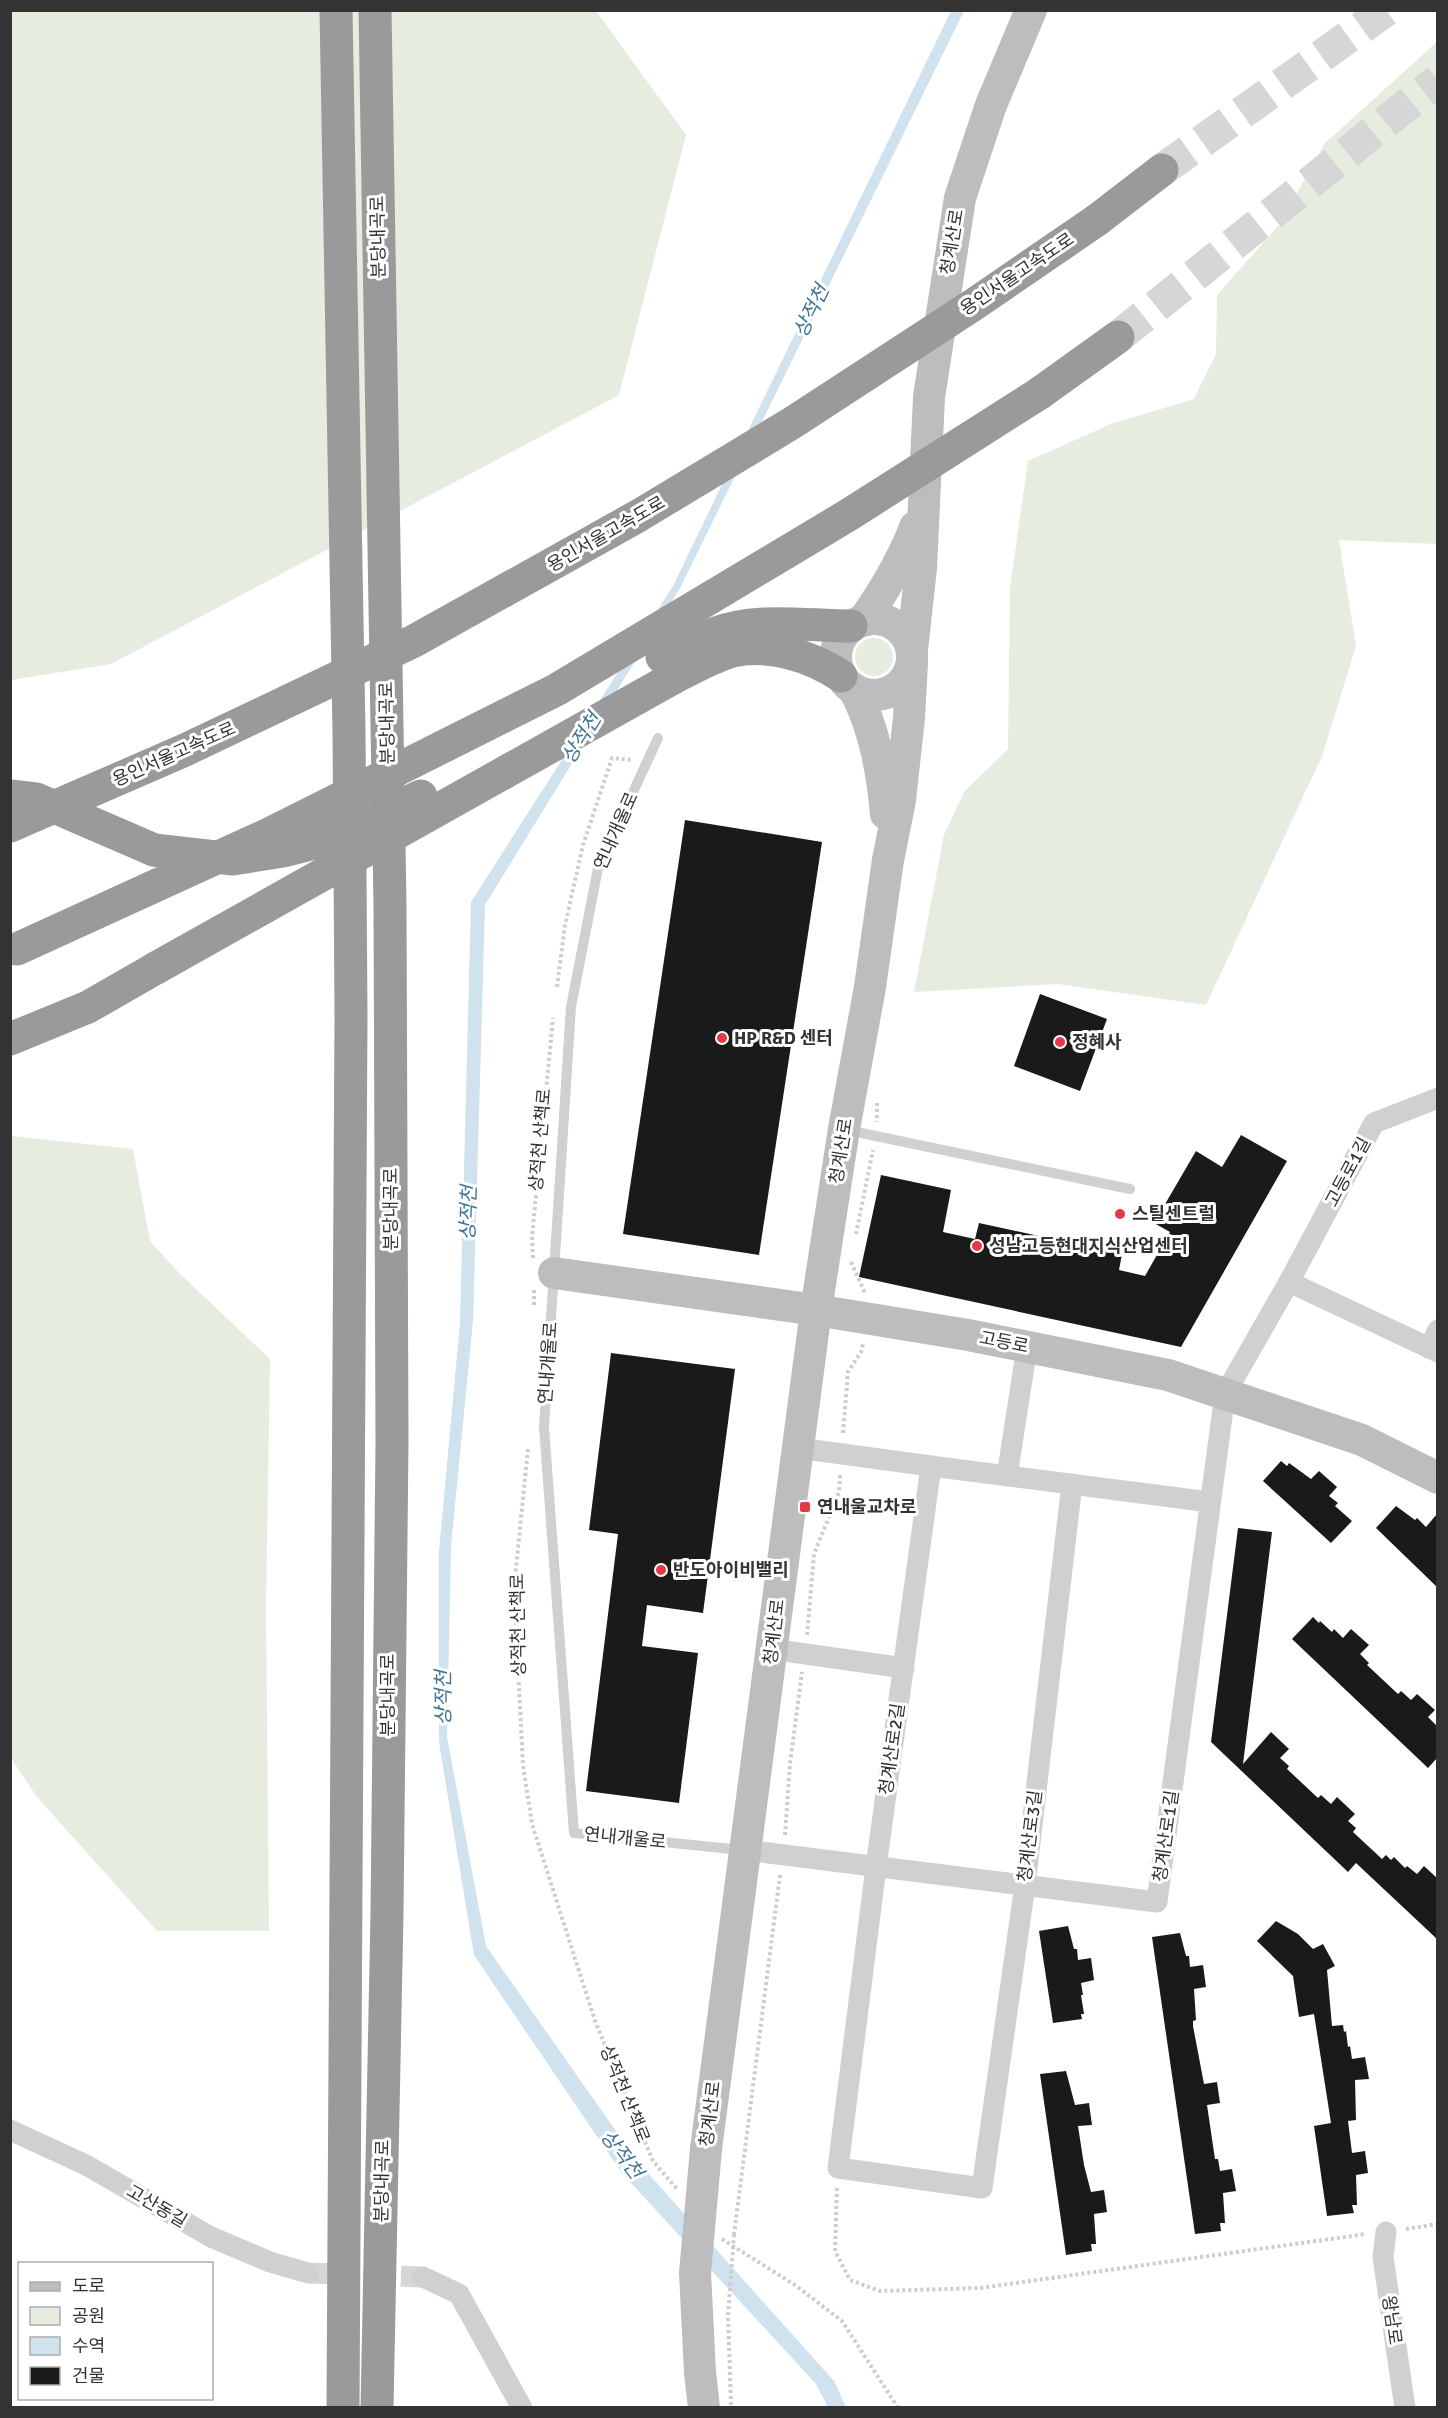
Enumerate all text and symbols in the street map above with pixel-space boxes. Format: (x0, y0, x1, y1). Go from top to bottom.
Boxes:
street label: 분당내곡로 (366, 195, 390, 279)
street label: 청계산로 (936, 208, 968, 276)
street label: 용인서울고속도로 (956, 228, 1078, 320)
water label: 상적천 (788, 279, 836, 342)
street label: 용인서울고속도로 (543, 491, 669, 577)
street label: 분당내곡로 (375, 681, 399, 765)
water label: 상적천 (556, 706, 608, 768)
street label: 용인서울고속도로 (109, 717, 239, 791)
street label: 연내개울로 (589, 789, 643, 873)
place label: HP R&D 센터 (734, 1027, 833, 1049)
marker: HP R&D 센터 (715, 1031, 729, 1045)
place label: 정혜사 (1072, 1031, 1122, 1053)
marker: 정혜사 (1053, 1035, 1067, 1049)
street label: 상적천 산책로 (525, 1088, 555, 1192)
street label: 청계산로 (825, 1117, 857, 1185)
street label: 고등로1길 (1320, 1133, 1376, 1211)
street label: 분당내곡로 (380, 1168, 402, 1250)
water label: 상적천 (455, 1182, 482, 1241)
place label: 스틸센트럴 (1132, 1203, 1215, 1225)
marker: 스틸센트럴 (1113, 1207, 1127, 1221)
place label: 성남고등현대지식산업센터 (989, 1235, 1188, 1257)
marker: 성남고등현대지식산업센터 (970, 1239, 984, 1253)
street label: 연내개울로 (534, 1321, 562, 1405)
street label: 고등로 (978, 1326, 1030, 1358)
place label: 연내울교차로 (817, 1496, 916, 1518)
marker: 연내울교차로 (798, 1500, 812, 1514)
place label: 반도아이비밸리 (673, 1559, 789, 1581)
marker: 반도아이비밸리 (654, 1563, 668, 1577)
street label: 상적천 산책로 (506, 1573, 530, 1677)
street label: 청계산로 (759, 1598, 789, 1666)
street label: 분당내곡로 (377, 1654, 399, 1736)
water label: 상적천 (431, 1668, 456, 1726)
street label: 청계산로2길 (875, 1702, 909, 1796)
street label: 청계산로3길 (1013, 1789, 1047, 1883)
street label: 청계산로1길 (1149, 1789, 1183, 1883)
street label: 연내개울로 (583, 1823, 667, 1853)
street label: 상적천 산책로 (595, 2042, 655, 2146)
street label: 청계산로 (695, 2080, 725, 2148)
water label: 상적천 (595, 2125, 650, 2186)
street label: 분당내곡로 (370, 2139, 394, 2223)
street label: 고산동길 (123, 2180, 191, 2232)
legend (18, 2262, 213, 2400)
text: 도로 (72, 2275, 105, 2297)
street label: 왕남로 (1378, 2294, 1406, 2346)
text: 공원 (72, 2305, 105, 2327)
text: 수역 (72, 2335, 105, 2357)
text: 건물 (72, 2365, 105, 2387)

